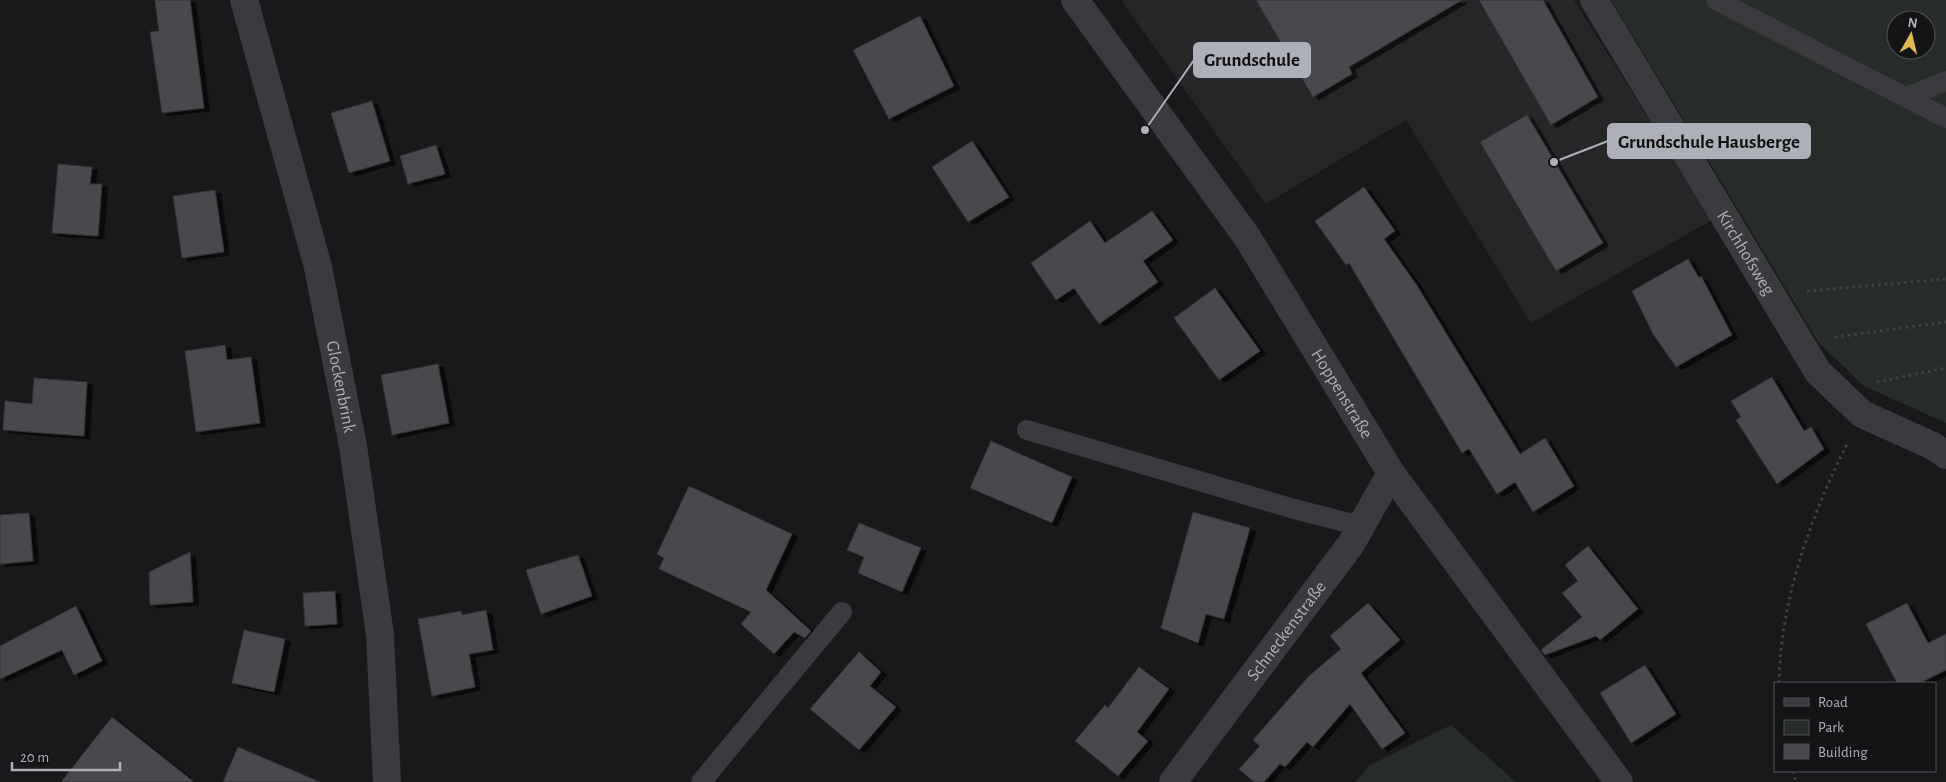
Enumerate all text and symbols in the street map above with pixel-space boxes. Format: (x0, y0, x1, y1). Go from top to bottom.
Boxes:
north arrow (1886, 10, 1936, 60)
text: N (1907, 16, 1918, 31)
callout: Grundschule (1194, 43, 1310, 77)
text: Grundschule (1204, 51, 1300, 70)
callout: Grundschule Hausberge (1608, 124, 1810, 158)
text: Grundschule Hausberge (1618, 133, 1800, 152)
street label: Kirchhofsweg (1713, 208, 1778, 299)
street label: Glockenbrink (323, 339, 358, 435)
street label: Hoppenstraße (1307, 346, 1376, 442)
street label: Schneckenstraße (1244, 578, 1330, 684)
legend (1774, 682, 1936, 772)
text: Road (1818, 695, 1848, 710)
text: Park (1818, 720, 1844, 735)
scale bar (12, 740, 120, 772)
text: Building (1818, 745, 1868, 760)
text: 20 m (20, 750, 49, 765)

